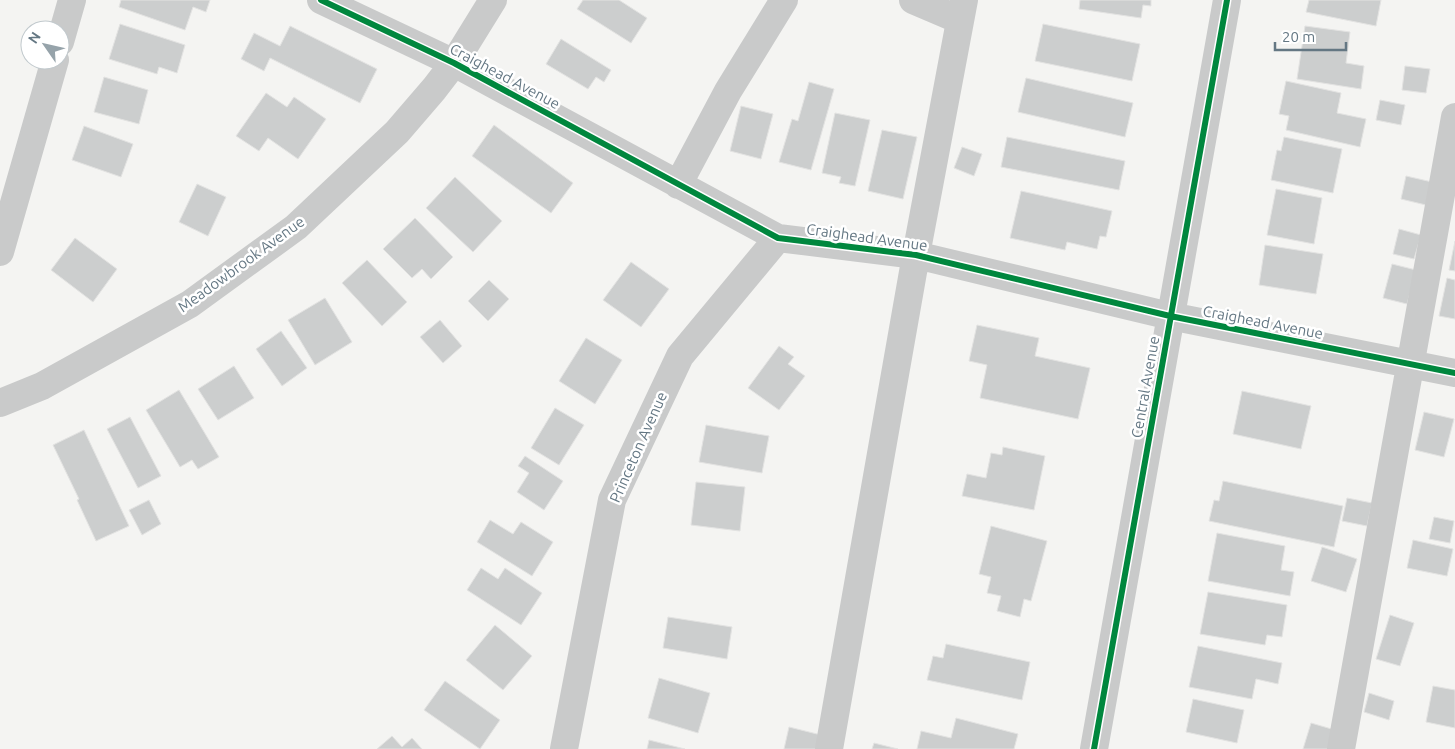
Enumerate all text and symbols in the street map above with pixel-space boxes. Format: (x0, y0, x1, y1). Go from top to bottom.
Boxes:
north arrow (20, 20, 70, 70)
scale bar (1275, 20, 1346, 52)
text: 20 m (1282, 28, 1315, 45)
text: N (25, 29, 44, 47)
street label: Craighead Avenue (447, 40, 563, 112)
street label: Meadowbrook Avenue (175, 213, 307, 315)
street label: Craighead Avenue (805, 220, 929, 254)
street label: Craighead Avenue (1201, 302, 1325, 342)
street label: Central Avenue (1128, 335, 1162, 439)
street label: Princeton Avenue (606, 389, 670, 505)

